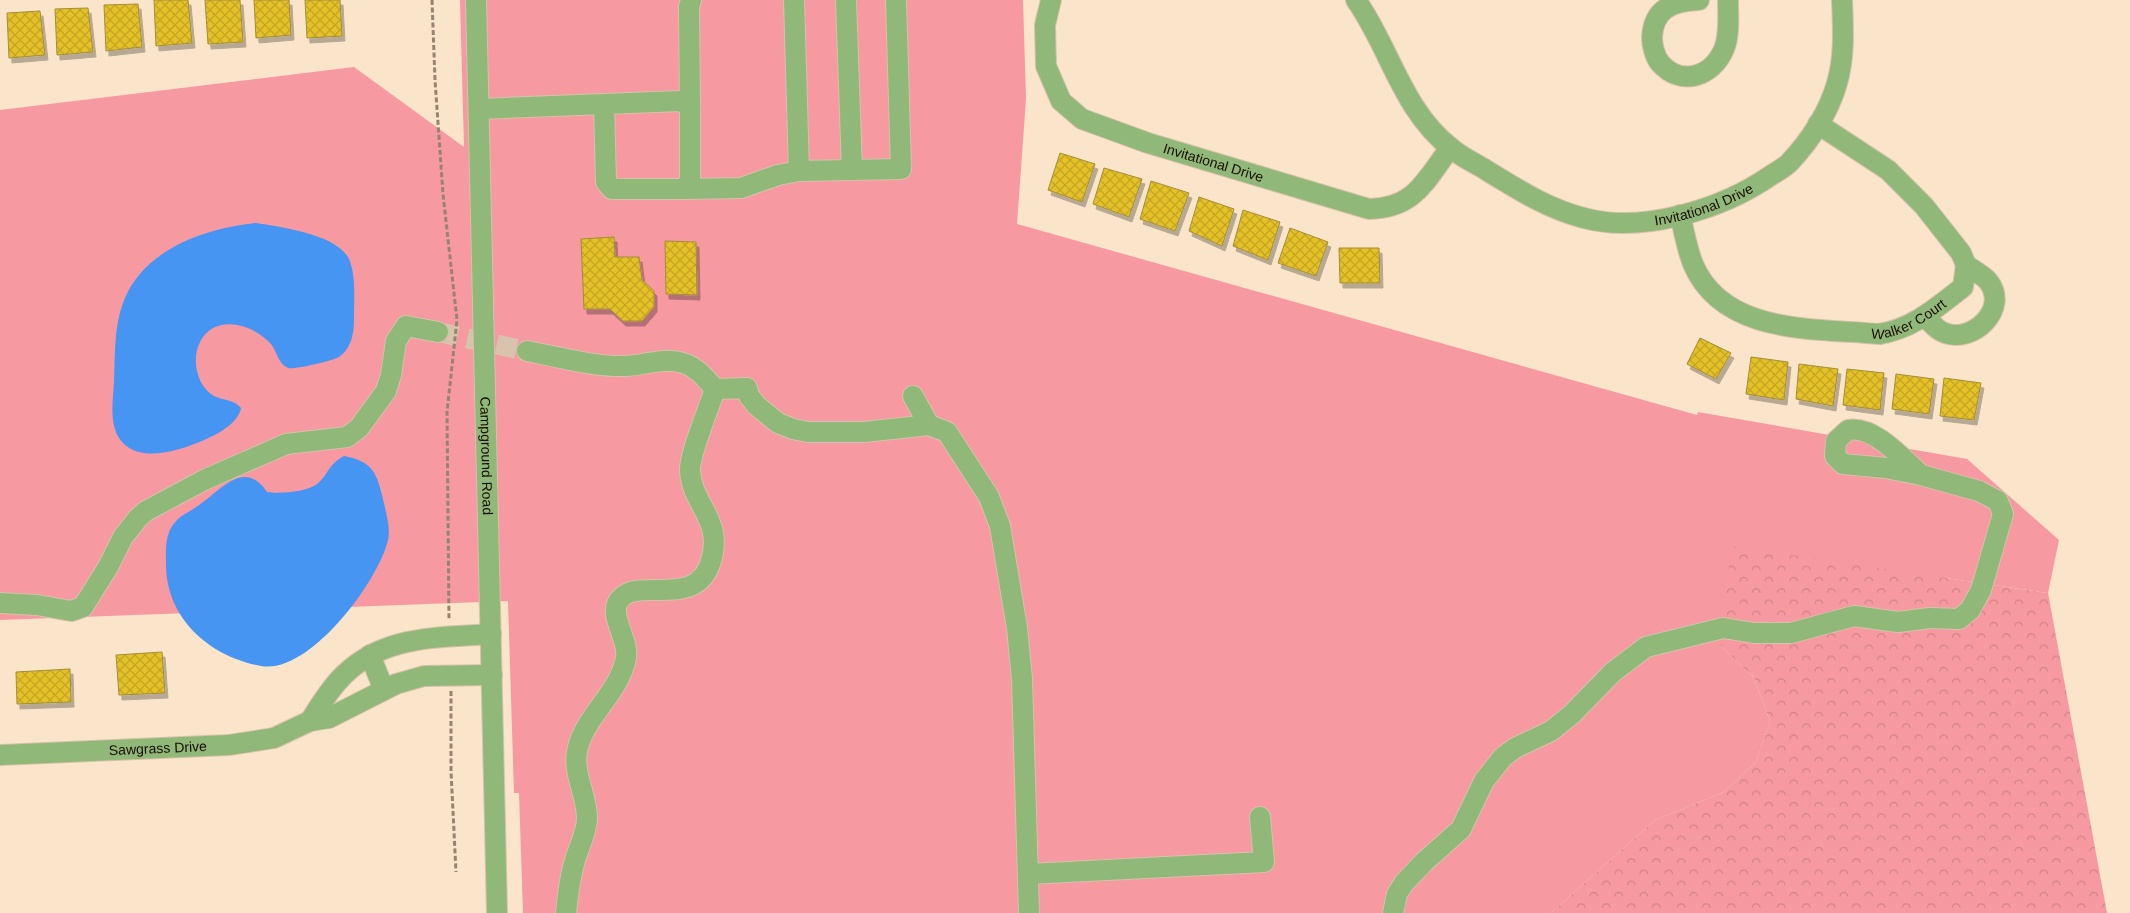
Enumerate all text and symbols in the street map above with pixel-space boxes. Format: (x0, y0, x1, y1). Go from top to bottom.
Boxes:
street label: Invitational Drive (1162, 140, 1266, 185)
street label: Invitational Drive (1653, 180, 1756, 229)
street label: Walker Court (1871, 295, 1949, 343)
street label: Campground Road (477, 396, 496, 515)
street label: Sawgrass Drive (108, 738, 207, 758)

